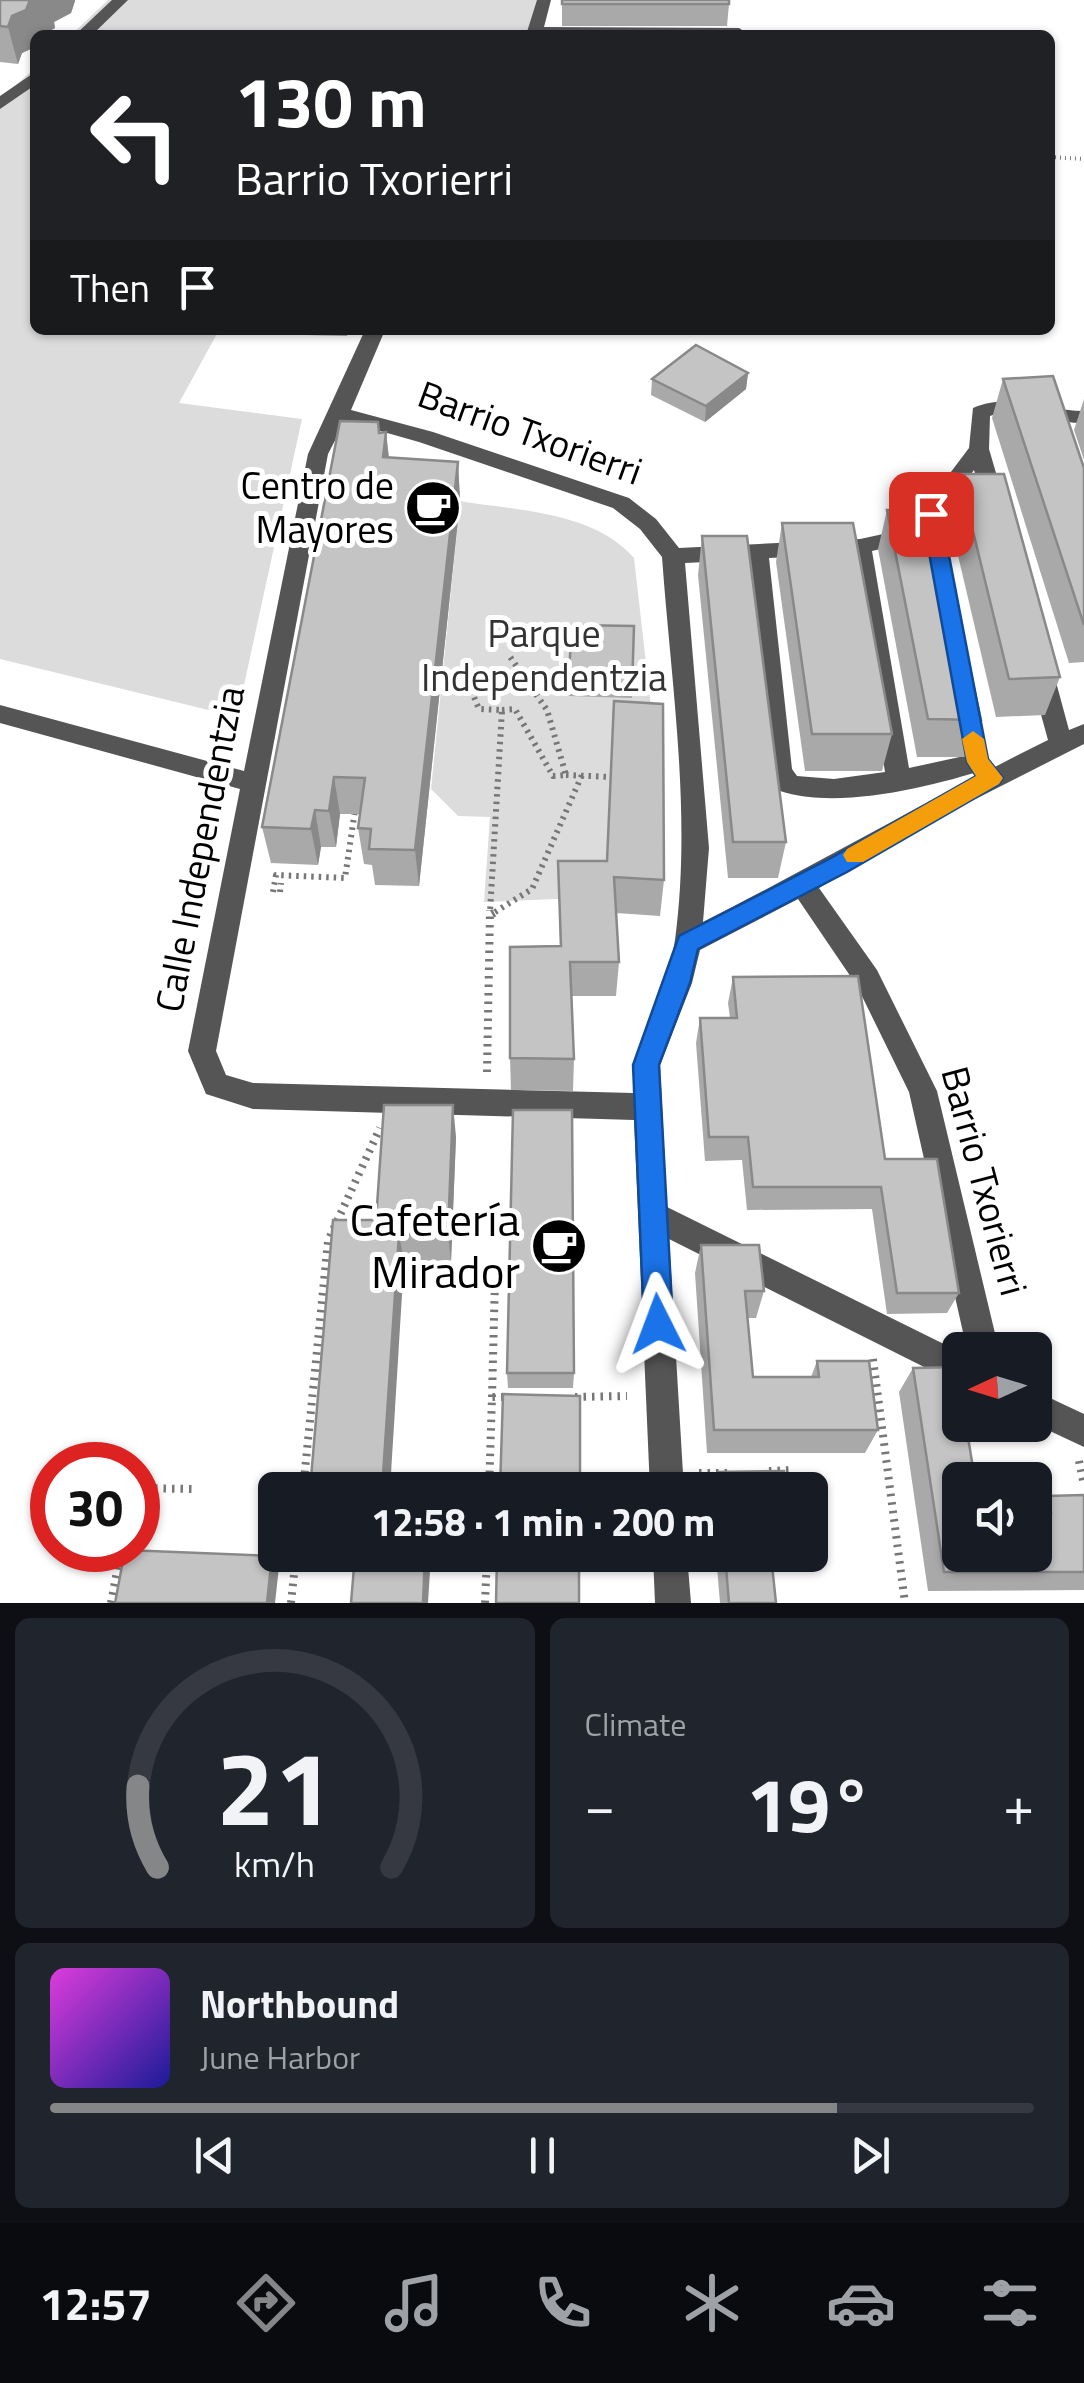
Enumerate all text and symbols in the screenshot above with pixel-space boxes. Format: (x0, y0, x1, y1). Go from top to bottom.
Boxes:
text: 130 m (235, 48, 427, 154)
icon: left (70, 70, 200, 200)
text: Barrio Txorierri (235, 144, 513, 212)
text: Then (70, 259, 150, 317)
icon: arrive (170, 260, 225, 315)
street label: Barrio Txorierri (410, 365, 651, 499)
place label: Centro de Mayores (240, 456, 394, 558)
pin (889, 472, 974, 557)
cafe icon: Centro de Mayores (403, 478, 463, 538)
icon: arrive (904, 487, 959, 542)
park label: Parque Independentzia (421, 604, 667, 706)
street label: Calle Independentzia (139, 681, 259, 1017)
street label: Barrio Txorierri (927, 1060, 1043, 1302)
place label: Cafetería Mirador (349, 1185, 520, 1305)
cafe icon: Cafetería Mirador (529, 1216, 589, 1276)
position arrow (606, 1272, 710, 1376)
north arrow (942, 1332, 1052, 1442)
map controls (942, 1332, 1052, 1572)
speed limit sign: 30 (30, 1442, 160, 1572)
button: sound (942, 1462, 1052, 1572)
text: 12:58 · 1 min · 200 m (371, 1493, 715, 1551)
text: Climate (585, 1700, 686, 1748)
text: 21 (217, 1707, 333, 1865)
text: 19° (746, 1747, 872, 1861)
text: − (585, 1763, 615, 1846)
text: + (1003, 1763, 1034, 1846)
text: km/h (234, 1836, 315, 1891)
text: Northbound (200, 1975, 399, 2033)
text: June Harbor (200, 2033, 360, 2081)
icon: previous (187, 2128, 242, 2183)
icon: pause (515, 2128, 570, 2183)
icon: next (843, 2128, 898, 2183)
icon: directions (231, 2268, 301, 2338)
icon: music (379, 2268, 449, 2338)
icon: phone (528, 2268, 598, 2338)
icon: climate (677, 2268, 747, 2338)
icon: car (826, 2268, 896, 2338)
icon: filters (975, 2268, 1045, 2338)
text: 12:57 (39, 2269, 152, 2337)

